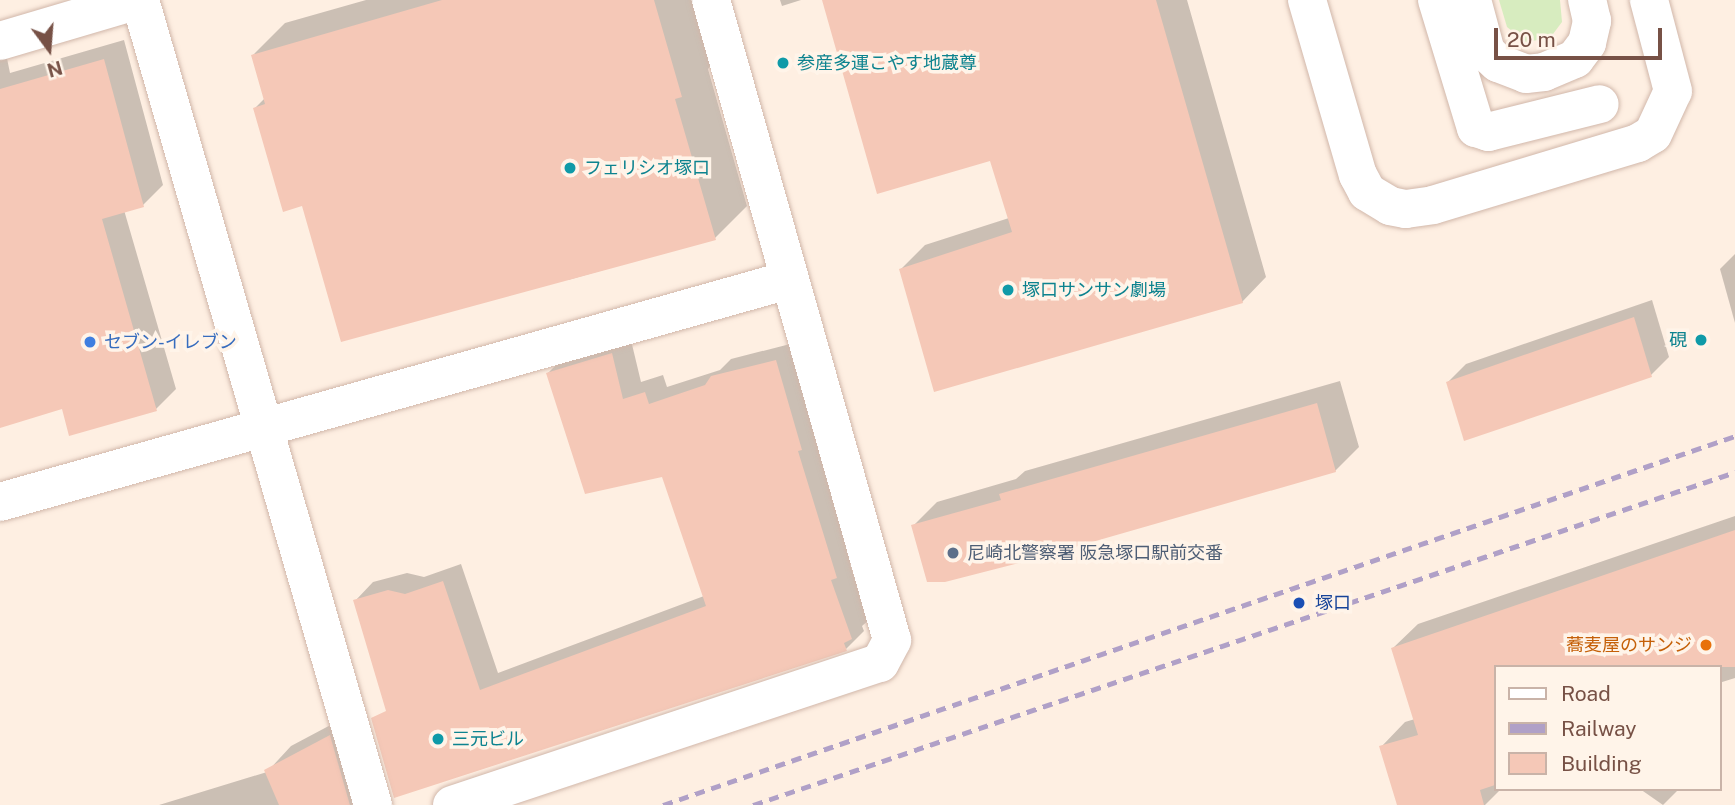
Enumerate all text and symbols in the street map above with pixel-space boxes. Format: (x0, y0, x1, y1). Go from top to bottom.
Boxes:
north arrow (14, 14, 84, 84)
scale bar (1497, 14, 1665, 58)
text: 20 m (1507, 27, 1556, 52)
place label: 参産多運こやす地蔵尊 (797, 52, 977, 74)
marker: 参産多運こやす地蔵尊 (775, 55, 791, 71)
text: N (45, 57, 65, 82)
place label: フェリシオ塚口 (584, 157, 710, 179)
marker: フェリシオ塚口 (562, 160, 578, 176)
place label: 塚口サンサン劇場 (1022, 279, 1166, 301)
marker: 塚口サンサン劇場 (1000, 282, 1016, 298)
place label: 硯 (1669, 329, 1687, 351)
place label: セブン-イレブン (104, 331, 237, 353)
marker: 硯 (1693, 332, 1709, 348)
marker: セブン-イレブン (82, 334, 98, 350)
place label: 尼崎北警察署 阪急塚口駅前交番 (967, 542, 1223, 564)
marker: 尼崎北警察署 阪急塚口駅前交番 (945, 545, 961, 561)
place label: 塚口 (1315, 592, 1351, 614)
marker: 塚口 (1289, 593, 1309, 613)
place label: 蕎麦屋のサンジ (1566, 634, 1692, 656)
marker: 蕎麦屋のサンジ (1698, 637, 1714, 653)
legend (1494, 665, 1721, 791)
text: Road (1561, 681, 1611, 706)
text: Railway (1561, 716, 1637, 741)
place label: 三元ビル (452, 728, 524, 750)
marker: 三元ビル (430, 731, 446, 747)
text: Building (1561, 751, 1642, 776)

